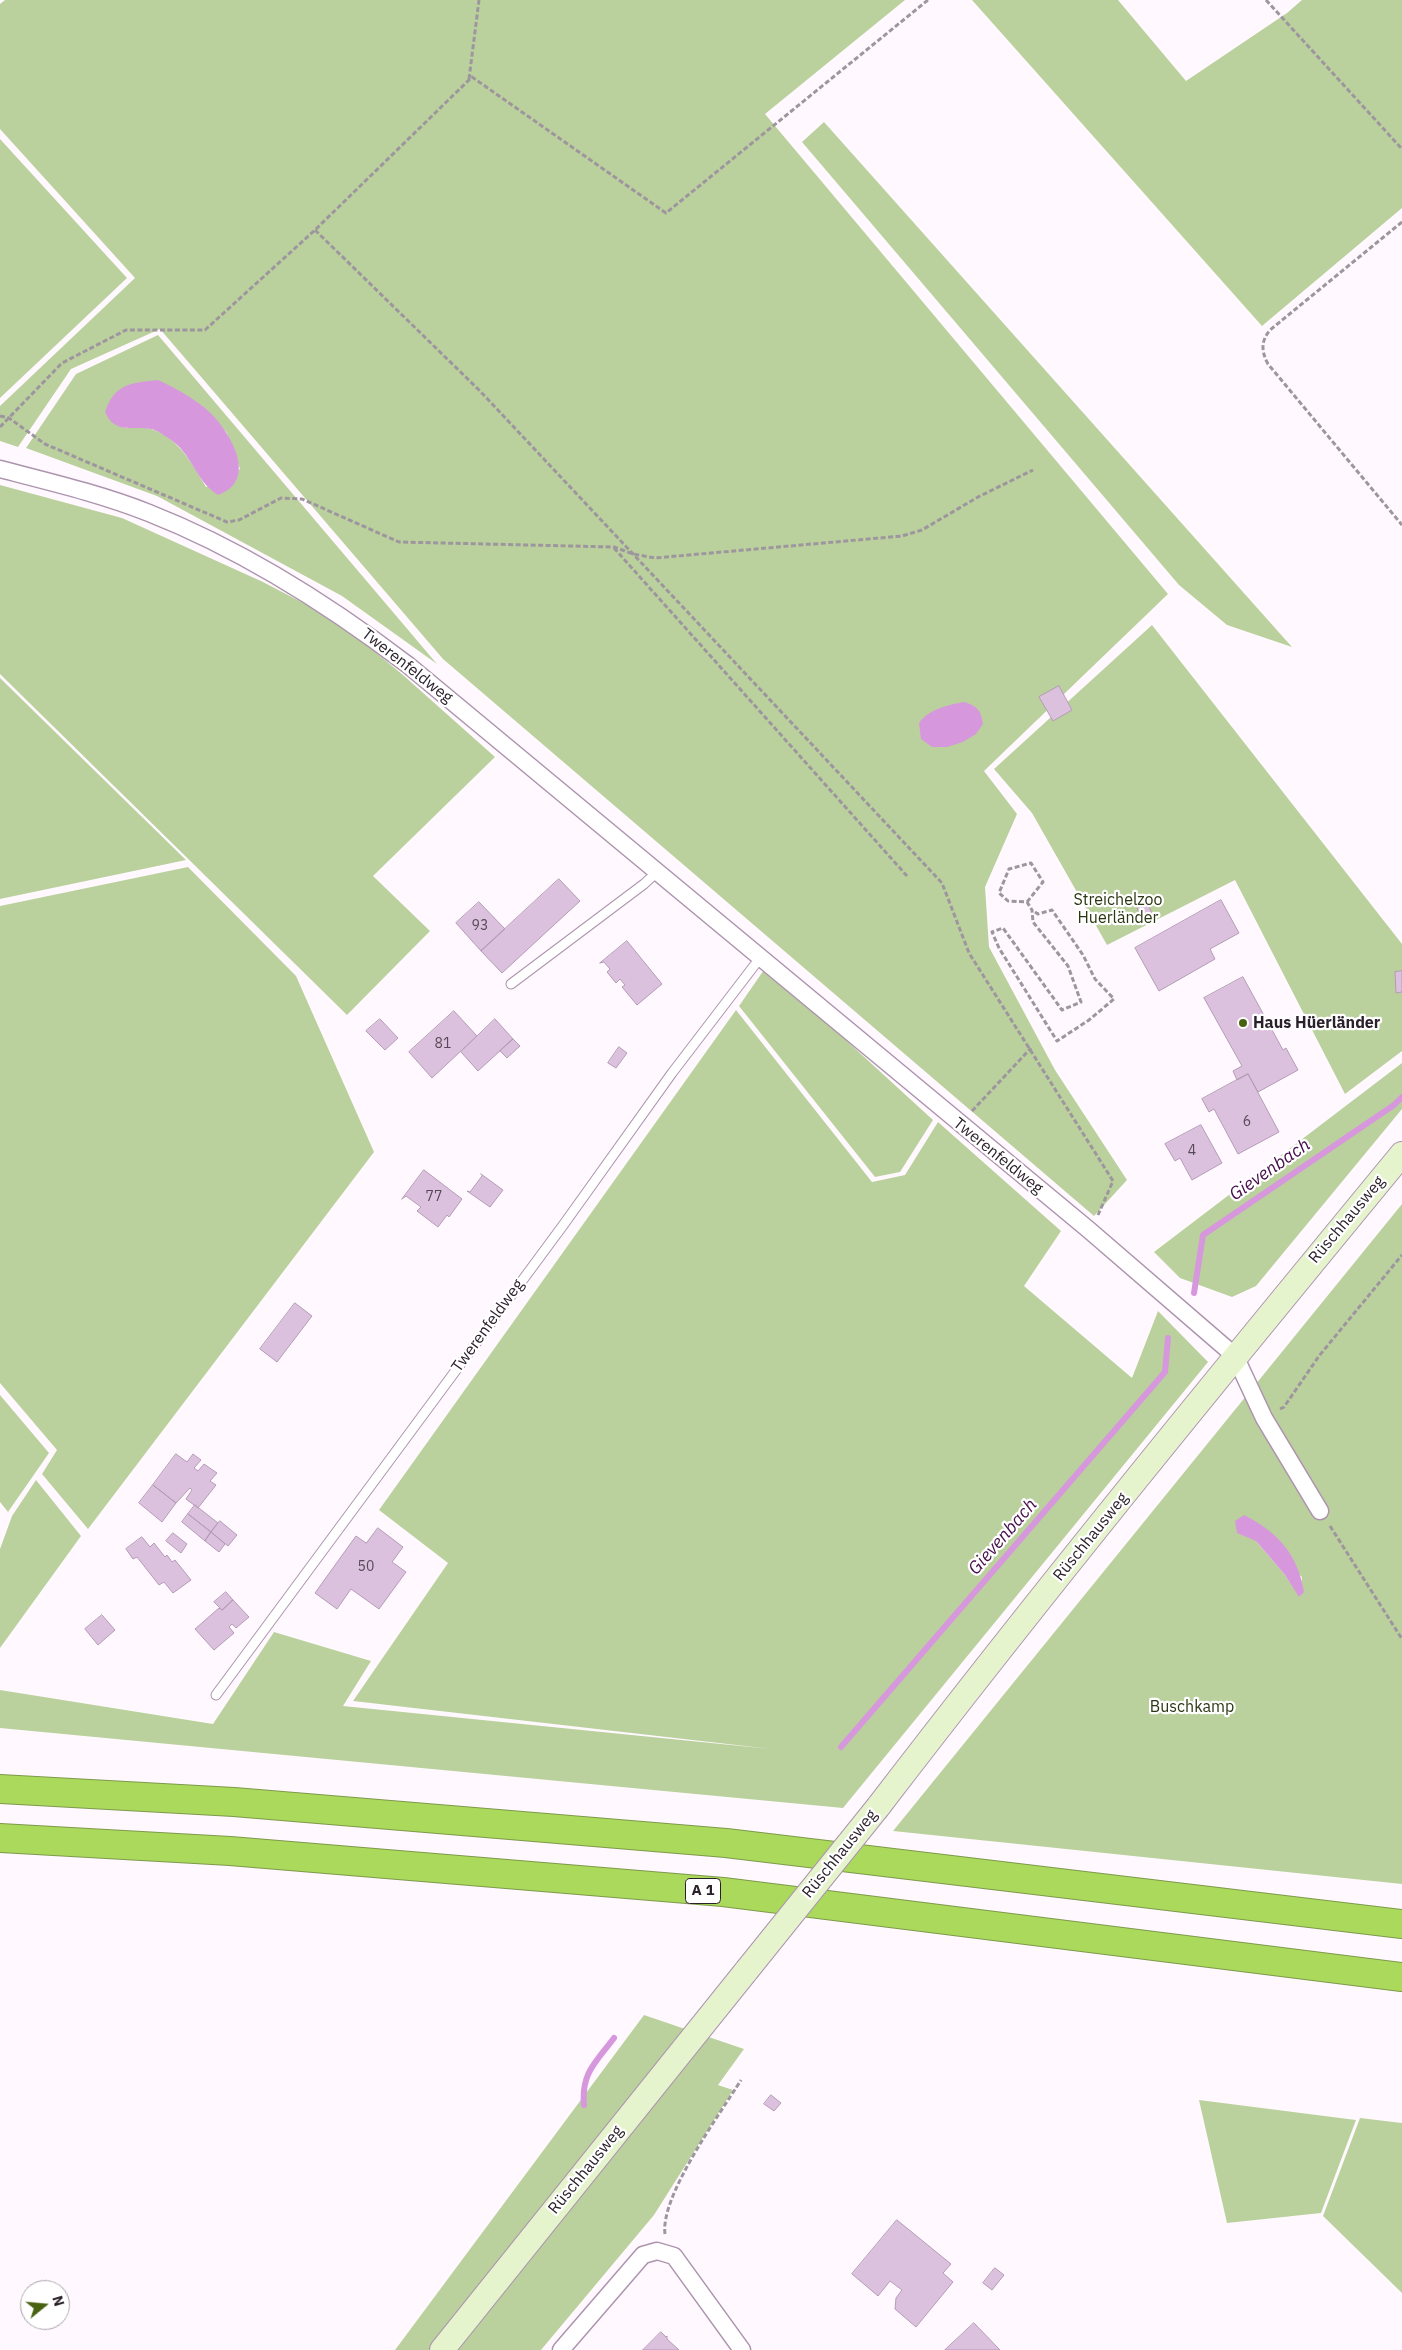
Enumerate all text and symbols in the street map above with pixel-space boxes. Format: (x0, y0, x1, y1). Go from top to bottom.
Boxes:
street label: Twerenfeldweg (358, 625, 456, 707)
park label: Streichelzoo Huerländer (1074, 890, 1162, 928)
house number: 93 (472, 918, 488, 934)
place label: Haus Hüerländer (1253, 1013, 1380, 1033)
marker: Haus Hüerländer (1237, 1017, 1249, 1029)
house number: 81 (435, 1036, 451, 1052)
street label: Twerenfeldweg (949, 1114, 1047, 1198)
house number: 6 (1243, 1114, 1251, 1130)
water label: Gievenbach (1226, 1134, 1314, 1206)
house number: 4 (1188, 1143, 1196, 1159)
street label: Rüschhausweg (1305, 1172, 1389, 1268)
house number: 77 (426, 1189, 442, 1205)
street label: Twerenfeldweg (448, 1276, 528, 1376)
street label: Rüschhausweg (1050, 1489, 1132, 1585)
water label: Gievenbach (964, 1495, 1042, 1579)
house number: 50 (358, 1559, 374, 1575)
park label: Buschkamp (1150, 1697, 1234, 1717)
street label: Rüschhausweg (799, 1806, 881, 1902)
road number: A 1 (686, 1878, 720, 1904)
street label: Rüschhausweg (545, 2122, 627, 2218)
north arrow (20, 2280, 70, 2330)
text: N (48, 2293, 68, 2308)

